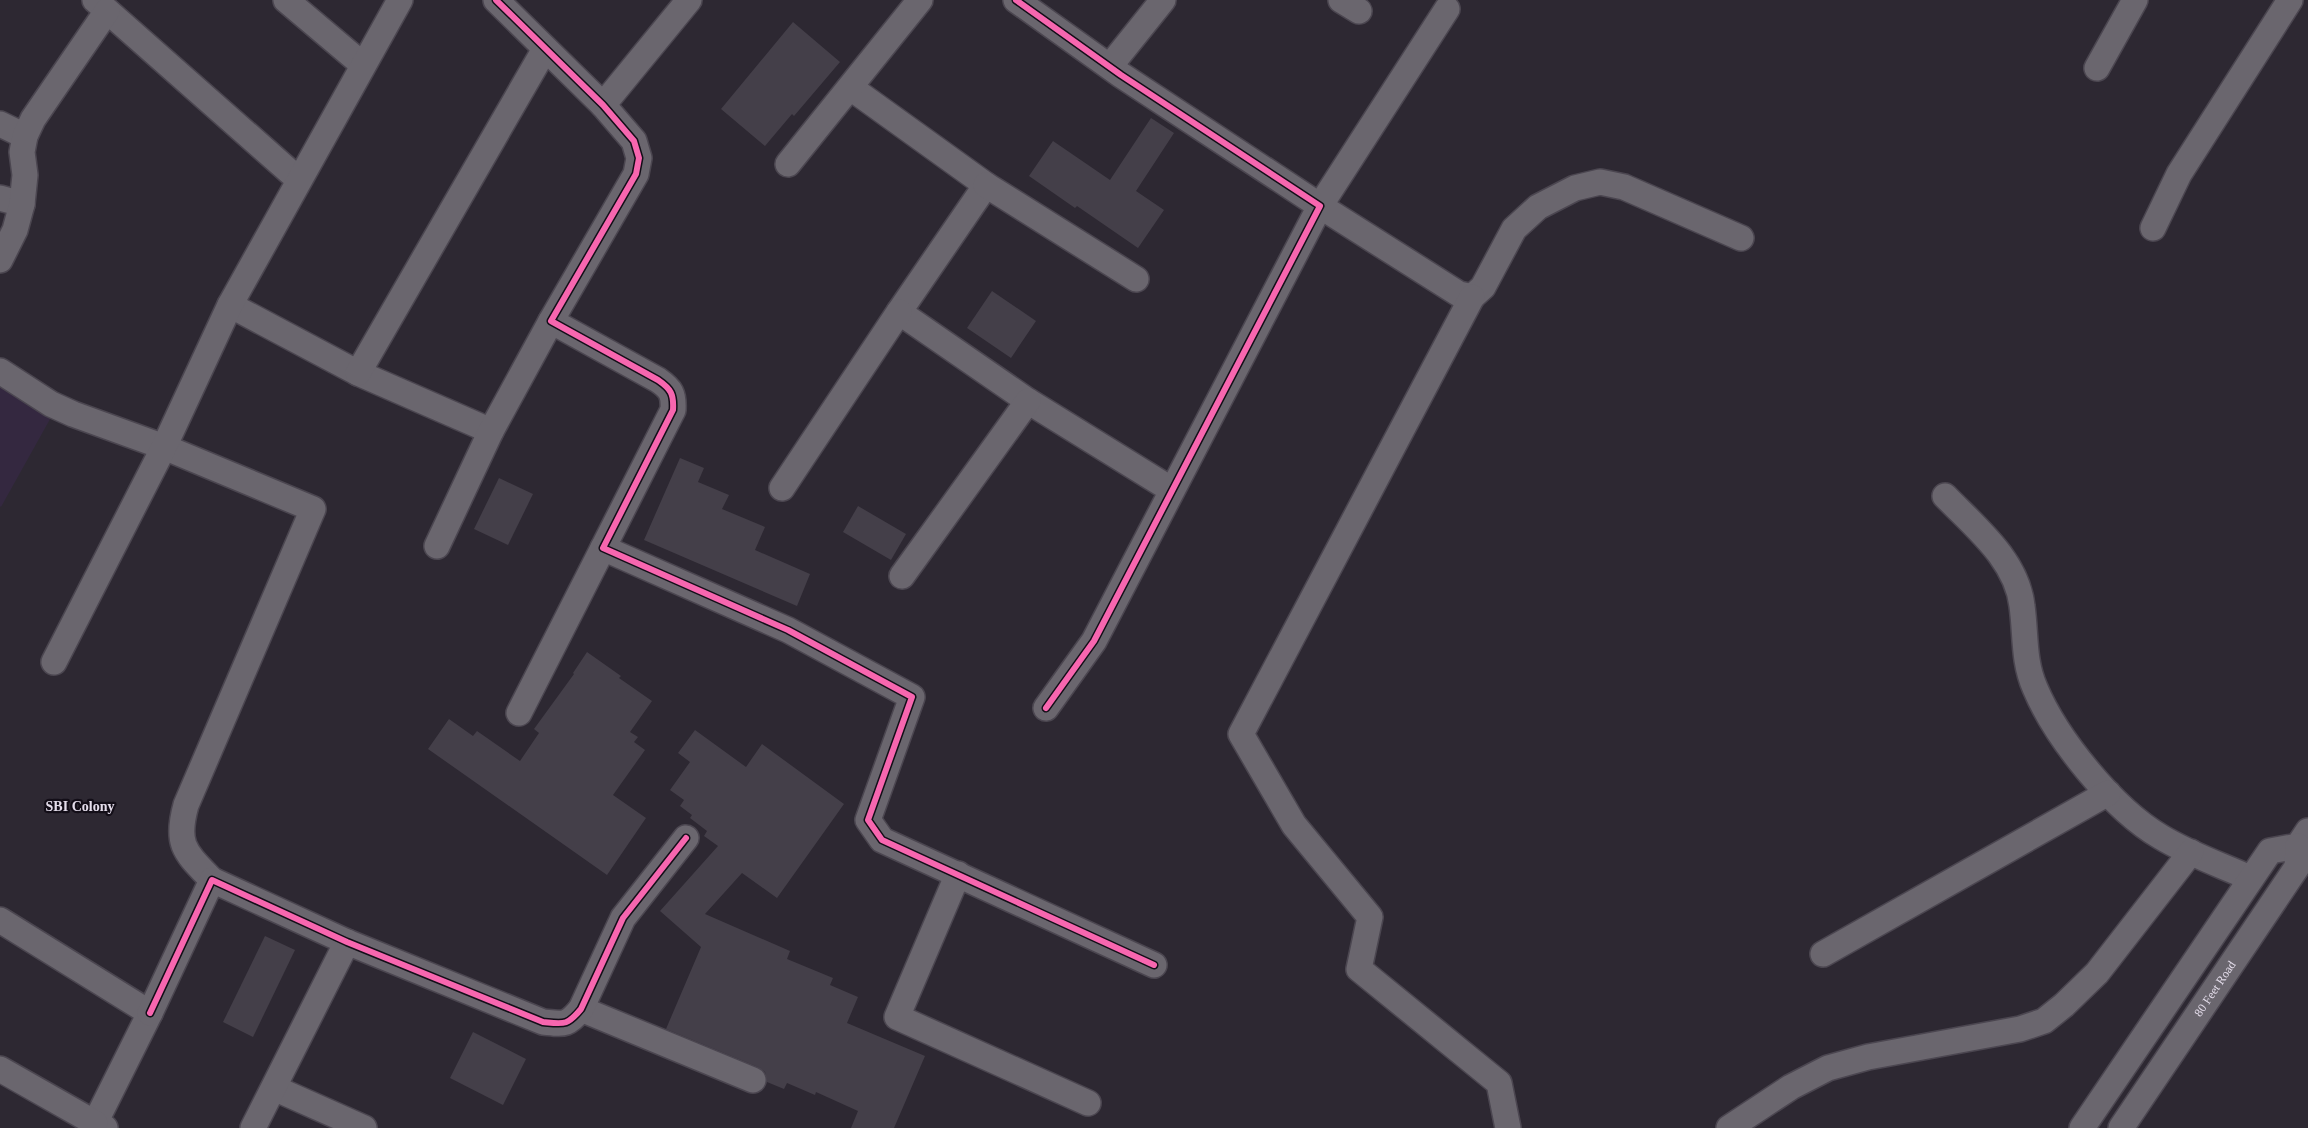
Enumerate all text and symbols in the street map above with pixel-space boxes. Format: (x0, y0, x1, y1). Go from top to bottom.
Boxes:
district label: SBI Colony (46, 799, 114, 814)
street label: 80 Feet Road (2191, 958, 2239, 1019)

